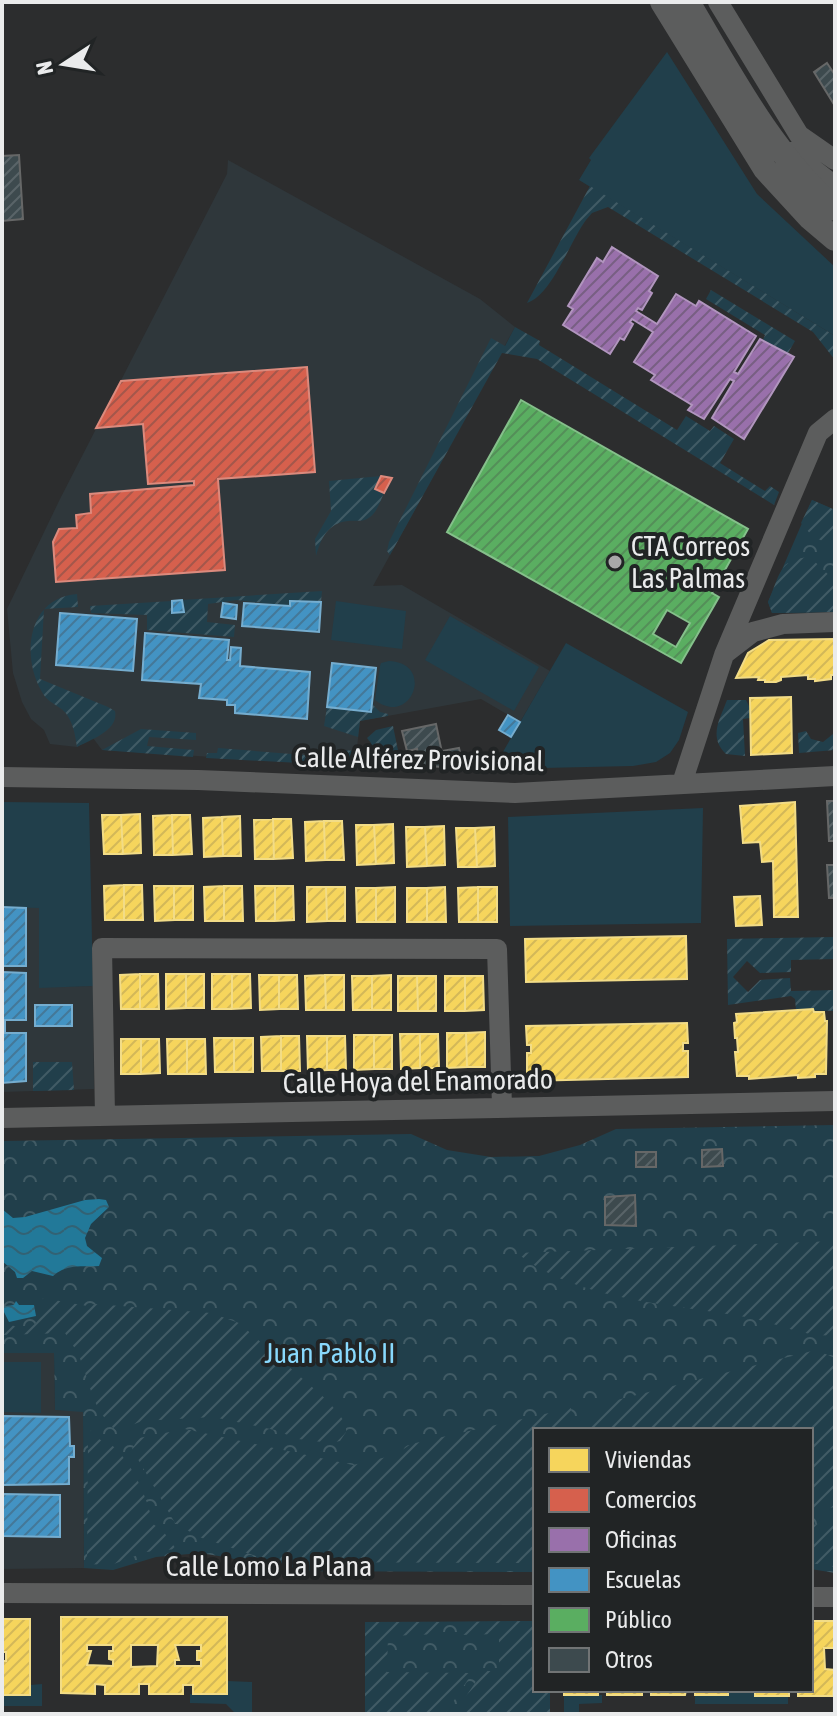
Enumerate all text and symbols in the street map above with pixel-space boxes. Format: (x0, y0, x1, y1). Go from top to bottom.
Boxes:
north arrow (24, 24, 104, 104)
text: N (30, 59, 59, 77)
place label: CTA Correos Las Palmas (631, 530, 750, 594)
marker: CTA Correos Las Palmas (606, 553, 624, 571)
street label: Calle Alférez Provisional (294, 741, 545, 777)
street label: Calle Hoya del Enamorado (283, 1063, 553, 1099)
park label: Juan Pablo II (265, 1337, 395, 1369)
legend (533, 1428, 813, 1692)
text: Viviendas (605, 1446, 691, 1473)
text: Comercios (605, 1486, 697, 1513)
text: Oficinas (605, 1526, 677, 1553)
street label: Calle Lomo La Plana (166, 1550, 372, 1582)
text: Escuelas (605, 1566, 681, 1593)
text: Público (605, 1606, 672, 1633)
text: Otros (605, 1646, 653, 1673)

